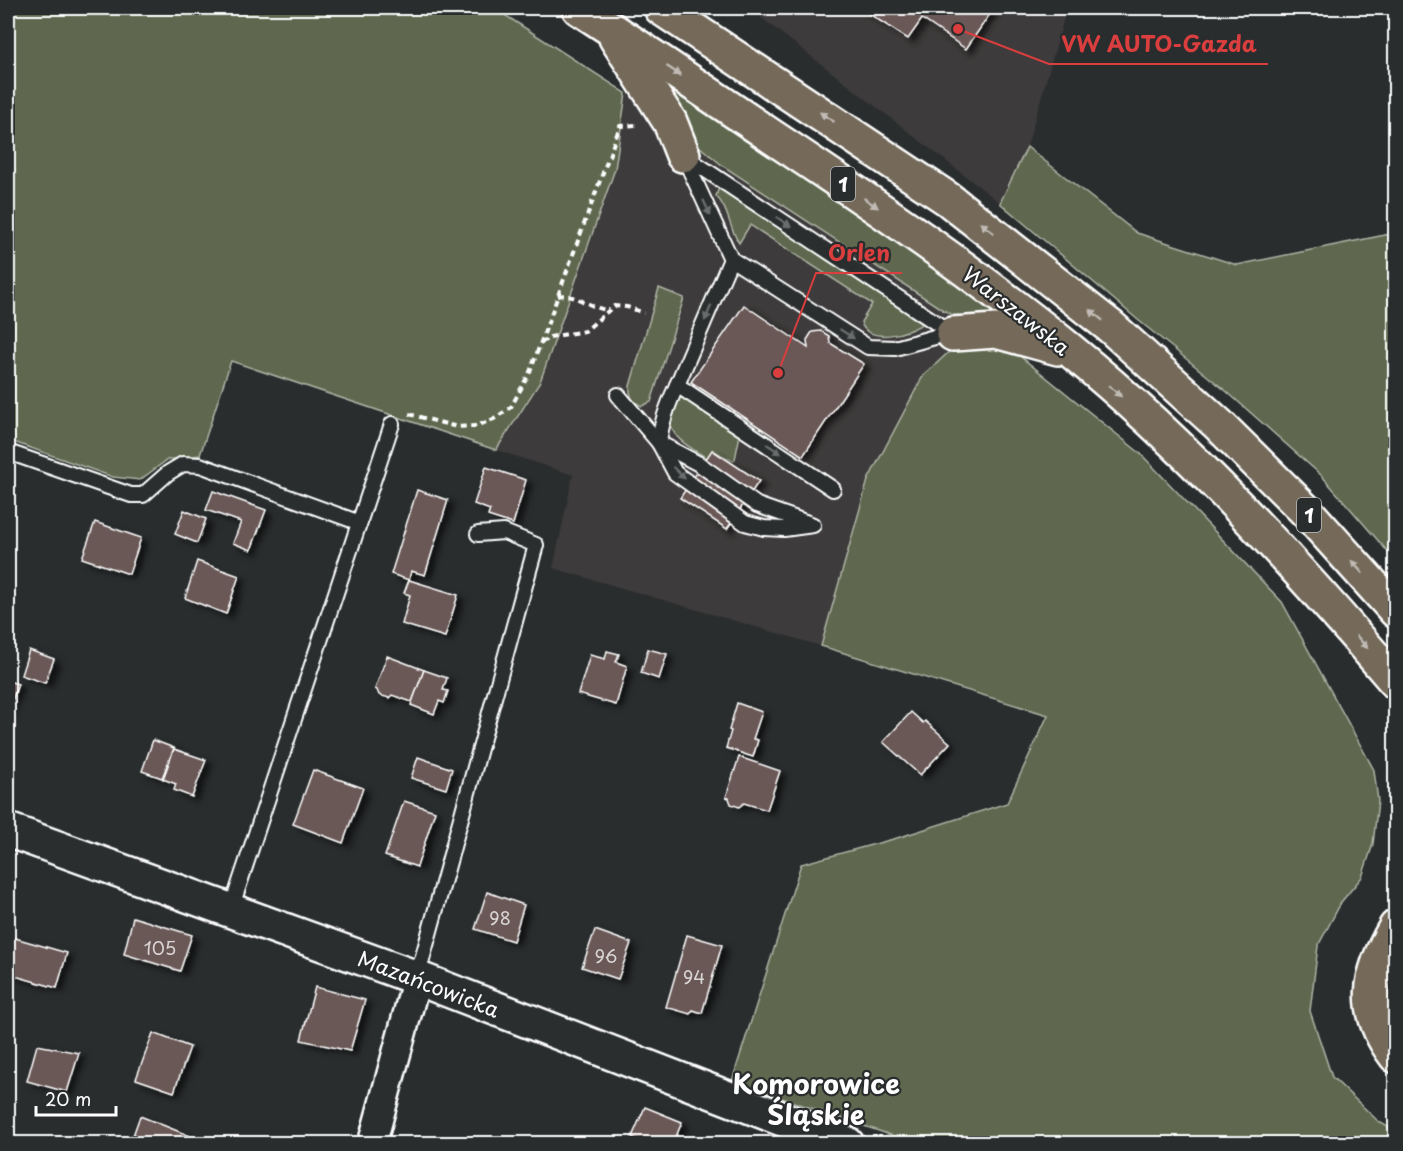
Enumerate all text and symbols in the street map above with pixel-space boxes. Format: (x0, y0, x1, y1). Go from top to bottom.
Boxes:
callout: VW AUTO-Gazda (1049, 24, 1268, 64)
text: VW AUTO-Gazda (1061, 26, 1257, 59)
one-way arrow (666, 65, 682, 76)
one-way arrow (819, 111, 835, 123)
road number: 1 (831, 167, 855, 201)
one-way arrow (863, 197, 879, 208)
one-way arrow (702, 199, 711, 216)
one-way arrow (776, 216, 792, 227)
one-way arrow (979, 223, 994, 235)
callout: Orlen (816, 233, 902, 273)
text: Orlen (828, 235, 890, 268)
street label: Warszawska (956, 258, 1078, 362)
one-way arrow (703, 304, 713, 322)
one-way arrow (1089, 309, 1104, 322)
one-way arrow (839, 328, 855, 339)
one-way arrow (1107, 384, 1122, 397)
one-way arrow (766, 444, 783, 455)
one-way arrow (672, 466, 686, 480)
road number: 1 (1297, 498, 1321, 532)
one-way arrow (1350, 560, 1364, 575)
one-way arrow (1355, 634, 1368, 650)
house number: 98 (489, 904, 511, 931)
house number: 105 (144, 934, 176, 961)
street label: Mazańcowicka (354, 941, 504, 1025)
house number: 96 (595, 942, 617, 969)
house number: 94 (683, 963, 705, 990)
district label: Komorowice Śląskie (732, 1062, 900, 1134)
scale bar (36, 1079, 116, 1117)
text: 20 m (45, 1085, 91, 1112)

